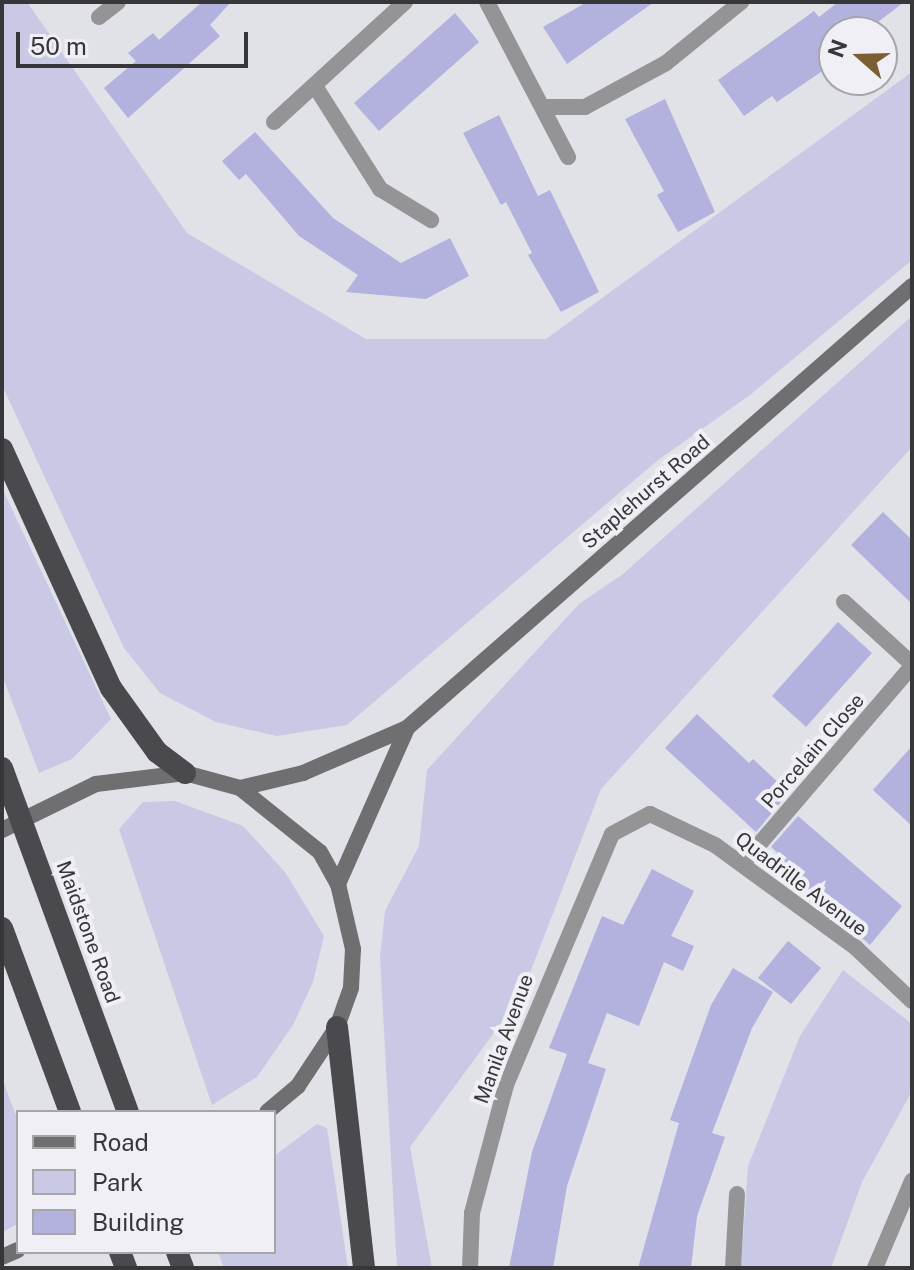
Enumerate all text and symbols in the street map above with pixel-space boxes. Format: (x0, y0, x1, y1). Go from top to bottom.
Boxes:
scale bar (20, 16, 252, 66)
north arrow (818, 16, 898, 96)
text: 50 m (30, 32, 87, 60)
text: N (822, 36, 852, 61)
street label: Staplehurst Road (577, 430, 715, 554)
street label: Porcelain Close (757, 689, 869, 813)
street label: Quadrille Avenue (730, 827, 872, 941)
street label: Maidstone Road (51, 858, 125, 1006)
street label: Manila Avenue (469, 971, 539, 1107)
legend (16, 1110, 276, 1254)
text: Road (92, 1128, 149, 1156)
text: Park (92, 1168, 143, 1196)
text: Building (92, 1208, 184, 1236)

